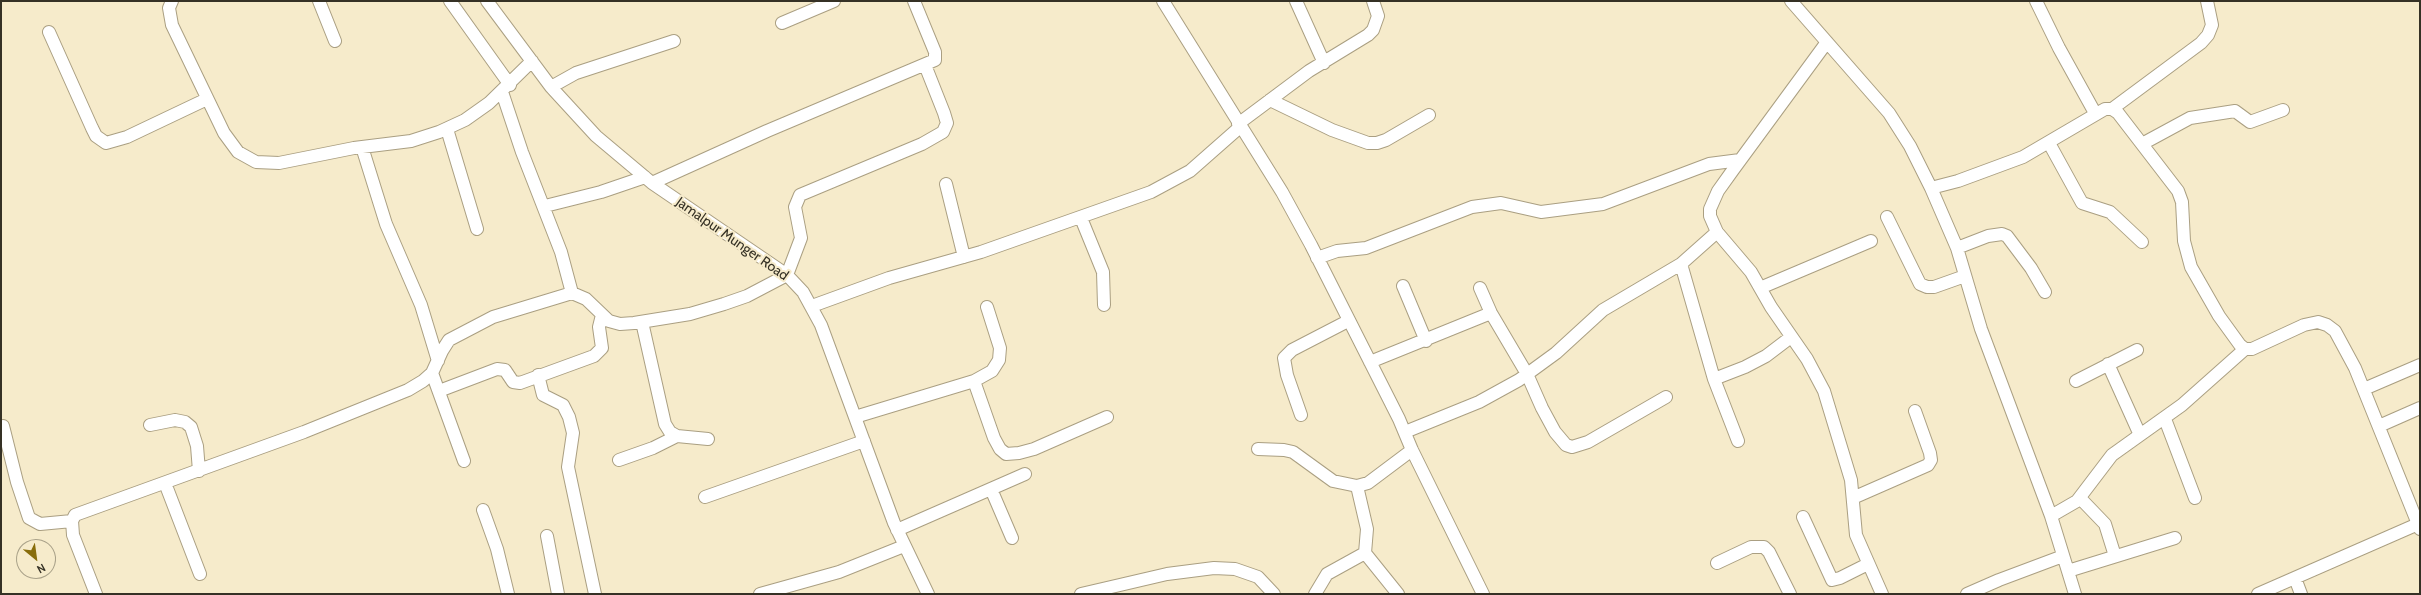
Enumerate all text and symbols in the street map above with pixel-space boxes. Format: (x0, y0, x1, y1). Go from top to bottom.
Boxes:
street label: Jamalpur Munger Road (672, 194, 792, 284)
north arrow (16, 539, 56, 579)
text: N (35, 561, 48, 577)

